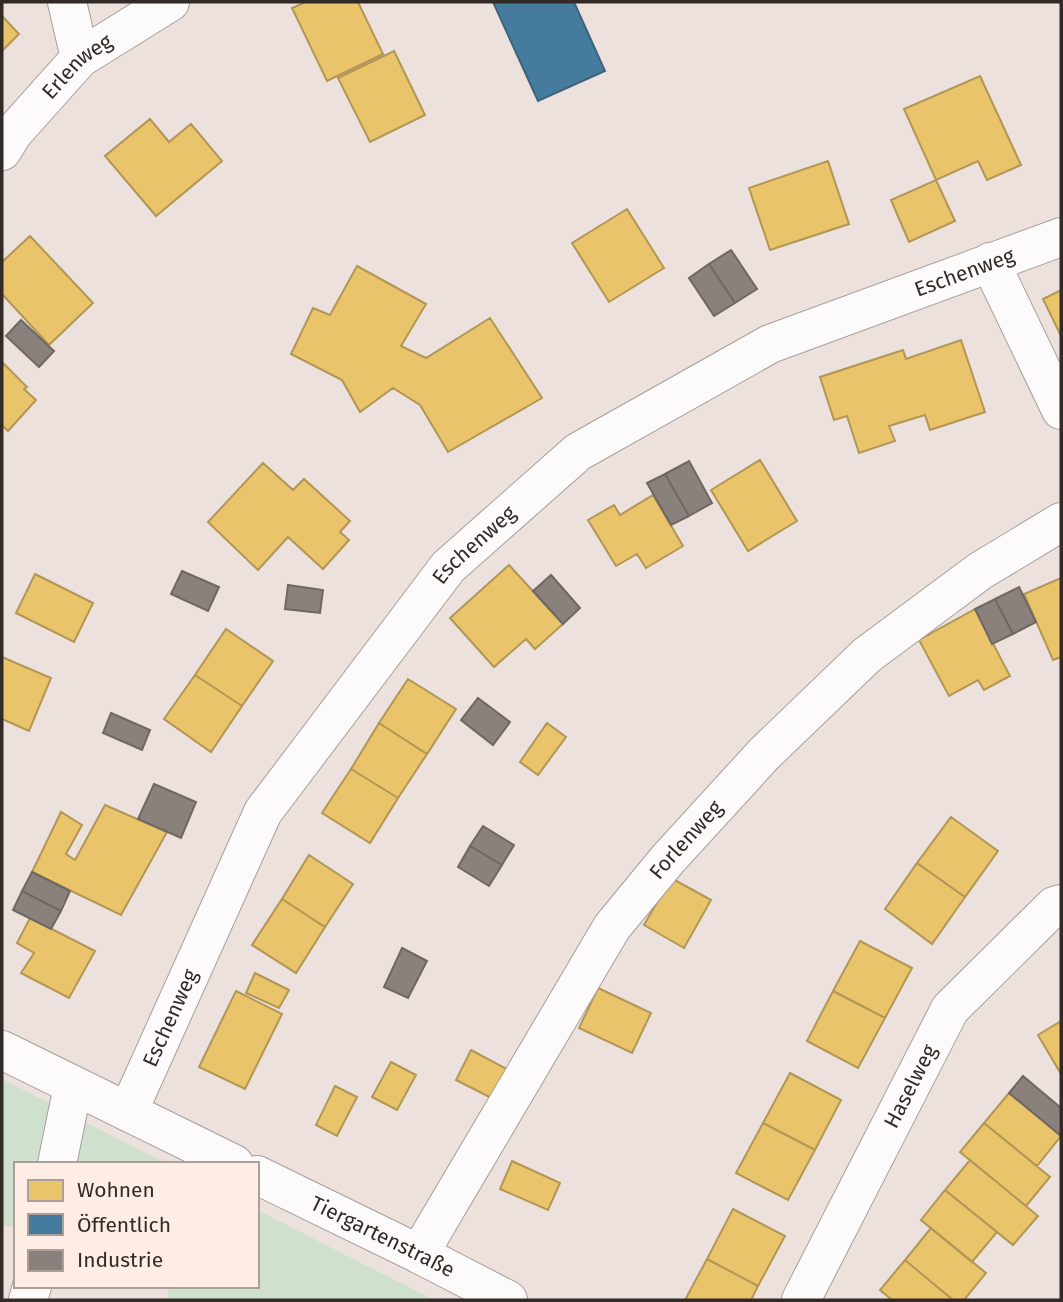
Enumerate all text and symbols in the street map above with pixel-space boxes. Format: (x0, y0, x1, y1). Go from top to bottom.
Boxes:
street label: Erlenweg (36, 28, 117, 105)
street label: Eschenweg (911, 242, 1018, 303)
street label: Eschenweg (427, 500, 521, 589)
street label: Forlenweg (644, 795, 728, 885)
street label: Eschenweg (137, 965, 204, 1071)
street label: Haselweg (878, 1040, 943, 1133)
legend (14, 1162, 259, 1288)
text: Wohnen (77, 1177, 155, 1203)
street label: Tiergartenstraße (306, 1190, 459, 1283)
text: Öffentlich (77, 1212, 171, 1238)
text: Industrie (77, 1247, 163, 1273)

